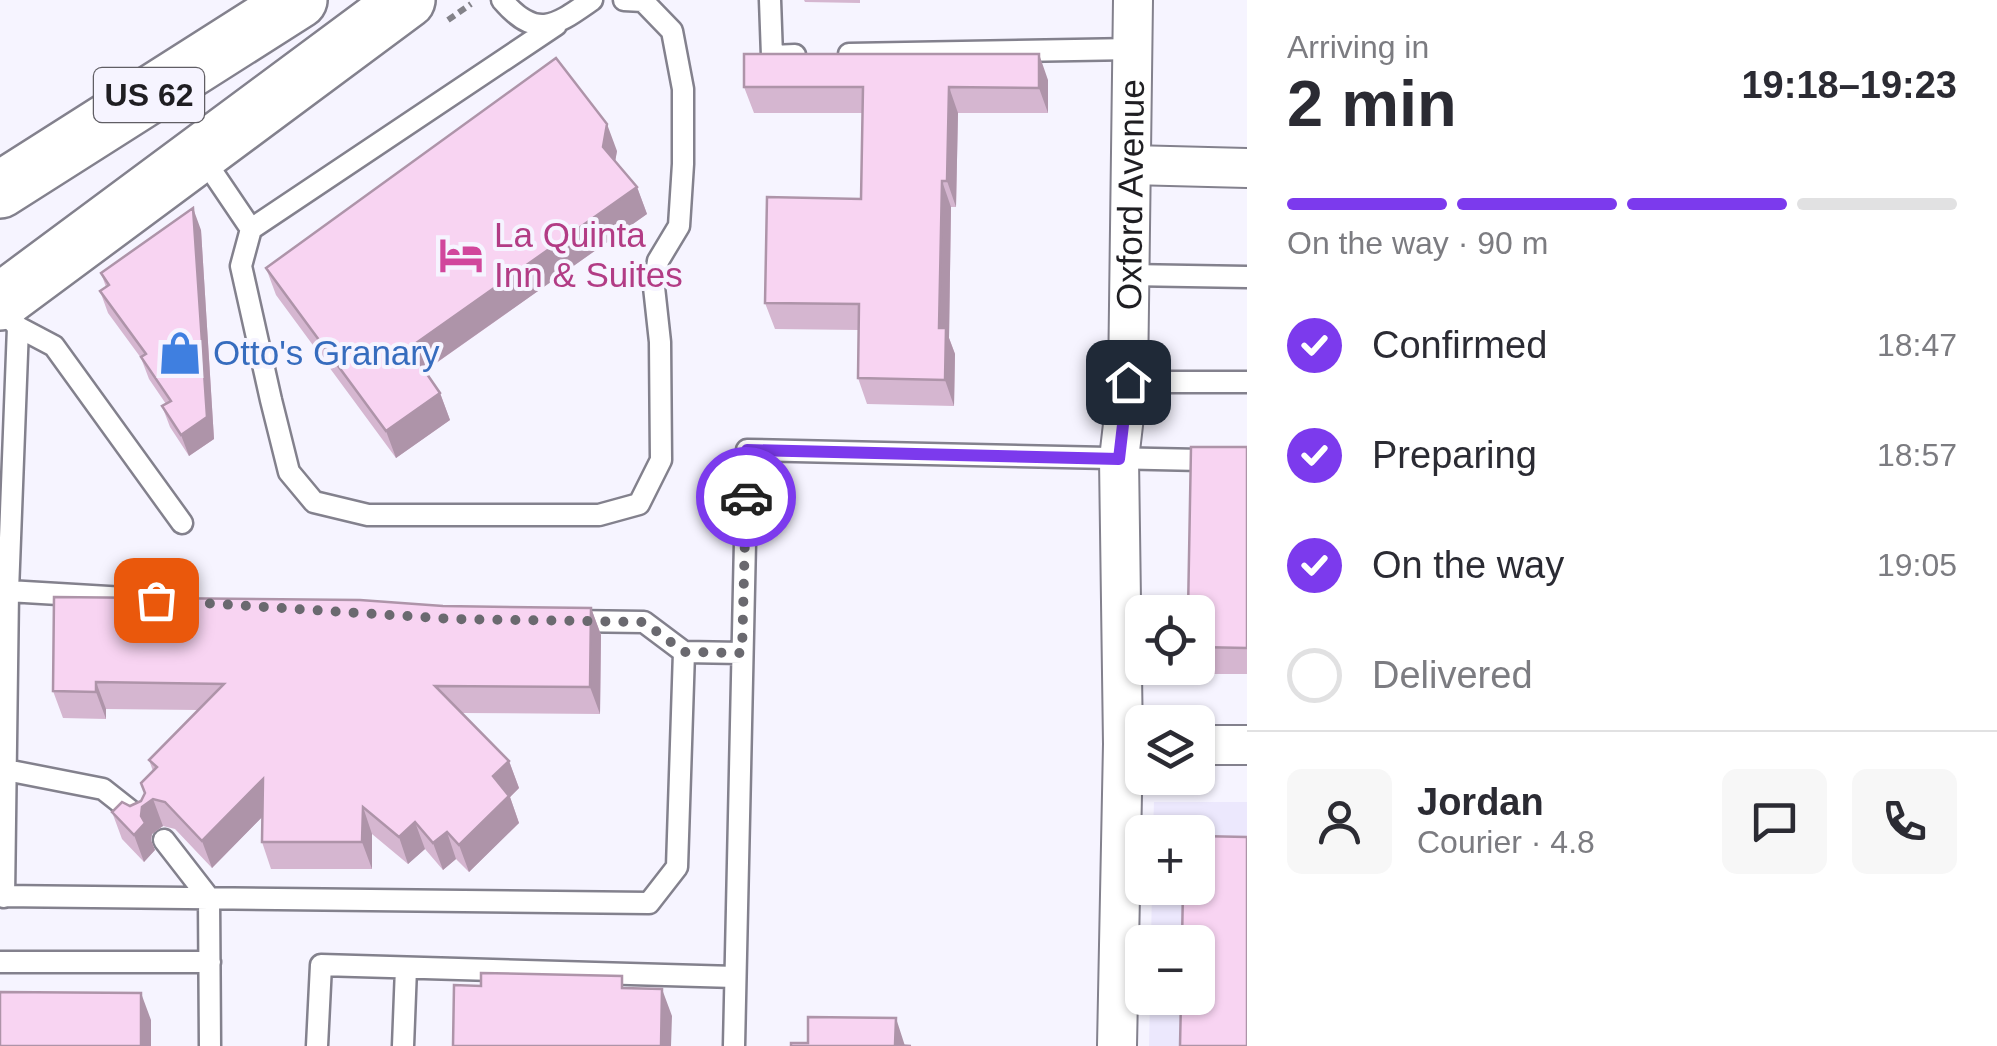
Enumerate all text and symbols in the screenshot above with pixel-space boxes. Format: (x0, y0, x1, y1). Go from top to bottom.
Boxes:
text: Arriving in (1287, 29, 1429, 65)
text: 19:18–19:23 (1741, 64, 1957, 106)
text: 2 min (1287, 67, 1457, 140)
road number: US 62 (94, 68, 204, 122)
street label: Oxford Avenue (1109, 79, 1151, 310)
place label: La Quinta Inn & Suites (494, 215, 683, 294)
text: On the way · 90 m (1287, 225, 1548, 261)
hotel icon: La Quinta Inn & Suites (437, 231, 485, 279)
icon: check (1287, 318, 1342, 373)
text: Confirmed (1372, 324, 1547, 366)
text: 18:47 (1877, 327, 1957, 363)
shop icon: Otto's Granary (156, 329, 204, 377)
place label: Otto's Granary (213, 333, 440, 372)
pin (1086, 340, 1171, 425)
icon: home (1101, 355, 1156, 410)
icon: check (1287, 428, 1342, 483)
text: Preparing (1372, 434, 1537, 476)
text: 18:57 (1877, 437, 1957, 473)
courier (696, 447, 796, 547)
icon: car (719, 470, 774, 525)
icon: check (1287, 538, 1342, 593)
text: On the way (1372, 544, 1564, 586)
text: 19:05 (1877, 547, 1957, 583)
pin (114, 558, 199, 643)
icon: bag (129, 573, 184, 628)
map controls (1125, 595, 1215, 1015)
button: locate (1125, 595, 1215, 685)
text: Delivered (1372, 654, 1533, 696)
button: layers (1125, 705, 1215, 795)
button: person (1287, 769, 1392, 874)
button: chat (1722, 769, 1827, 874)
button: phone (1852, 769, 1957, 874)
text: Jordan (1417, 781, 1544, 823)
button: + (1125, 815, 1215, 905)
text: Courier · 4.8 (1417, 824, 1595, 860)
button: − (1125, 925, 1215, 1015)

